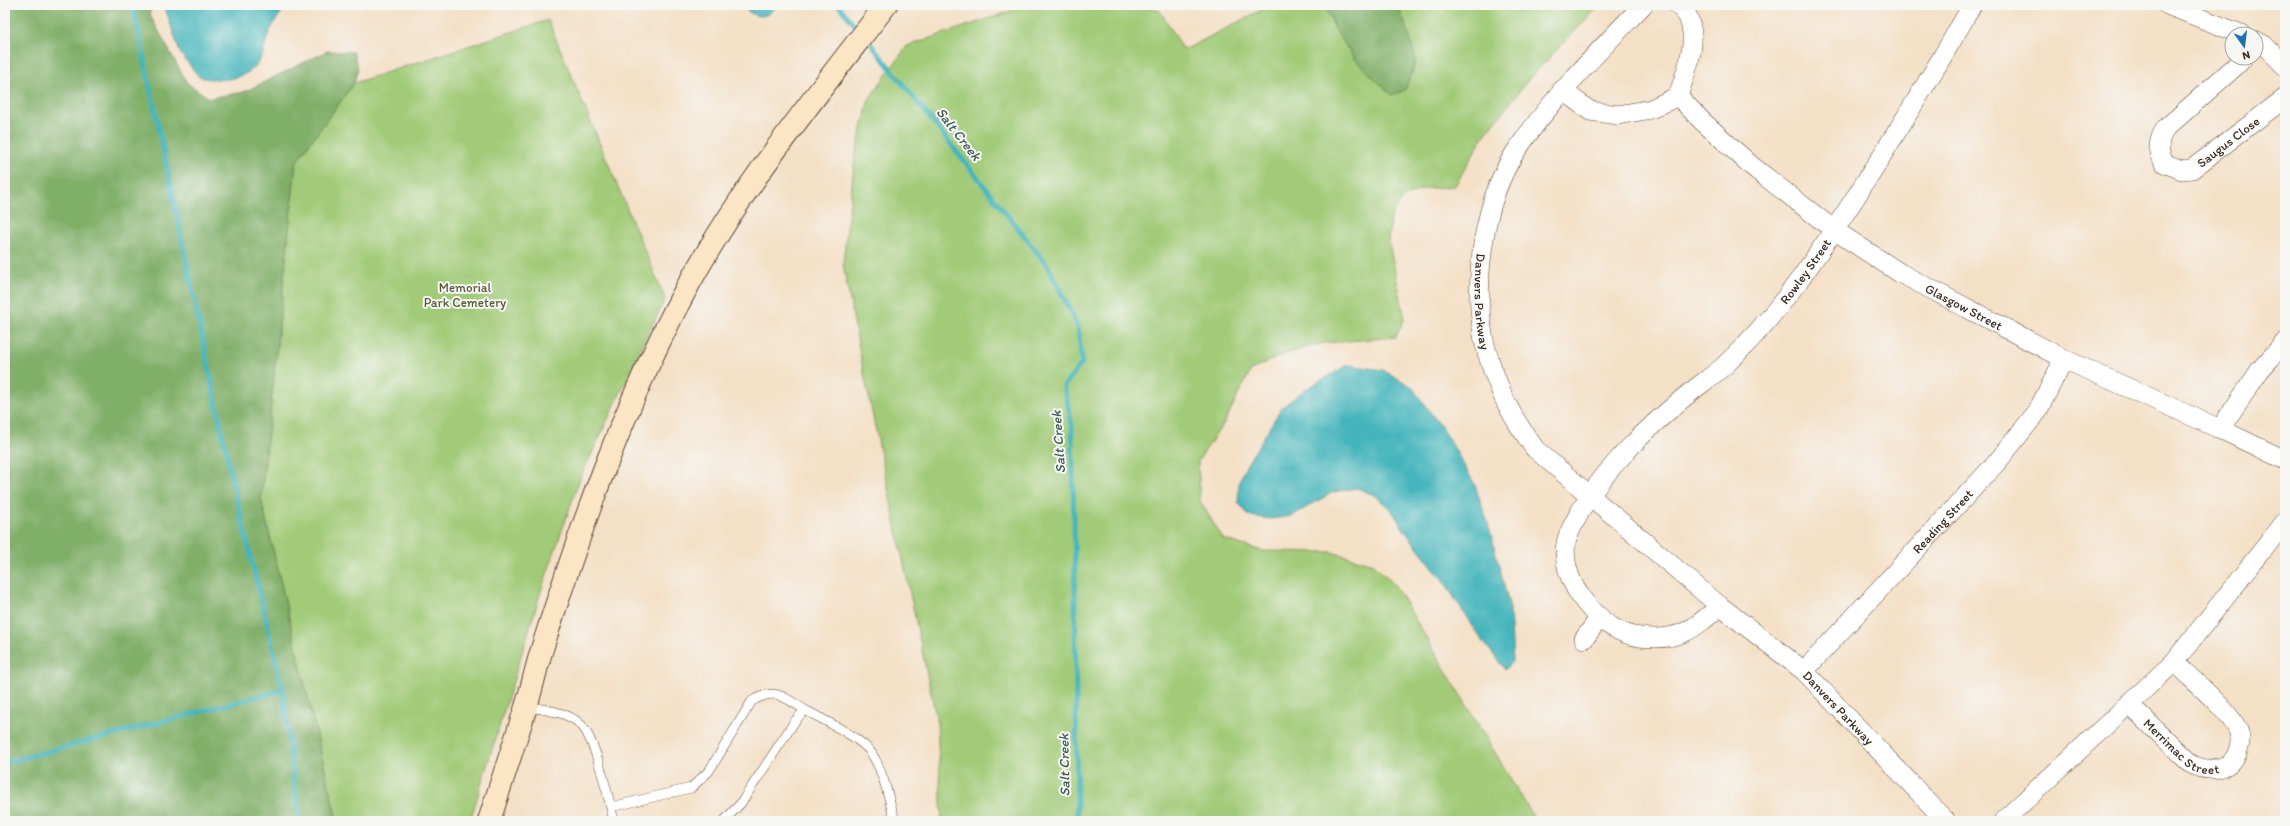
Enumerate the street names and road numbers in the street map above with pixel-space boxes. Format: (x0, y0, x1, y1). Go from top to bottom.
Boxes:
street label: Saugus Close (2194, 113, 2262, 171)
street label: Rowley Street (1777, 236, 1834, 307)
street label: Danvers Parkway (1471, 253, 1493, 351)
street label: Glasgow Street (1923, 281, 2005, 333)
street label: Reading Street (1910, 486, 1976, 557)
street label: Danvers Parkway (1800, 668, 1877, 748)
street label: Merrimac Street (2141, 716, 2220, 777)

